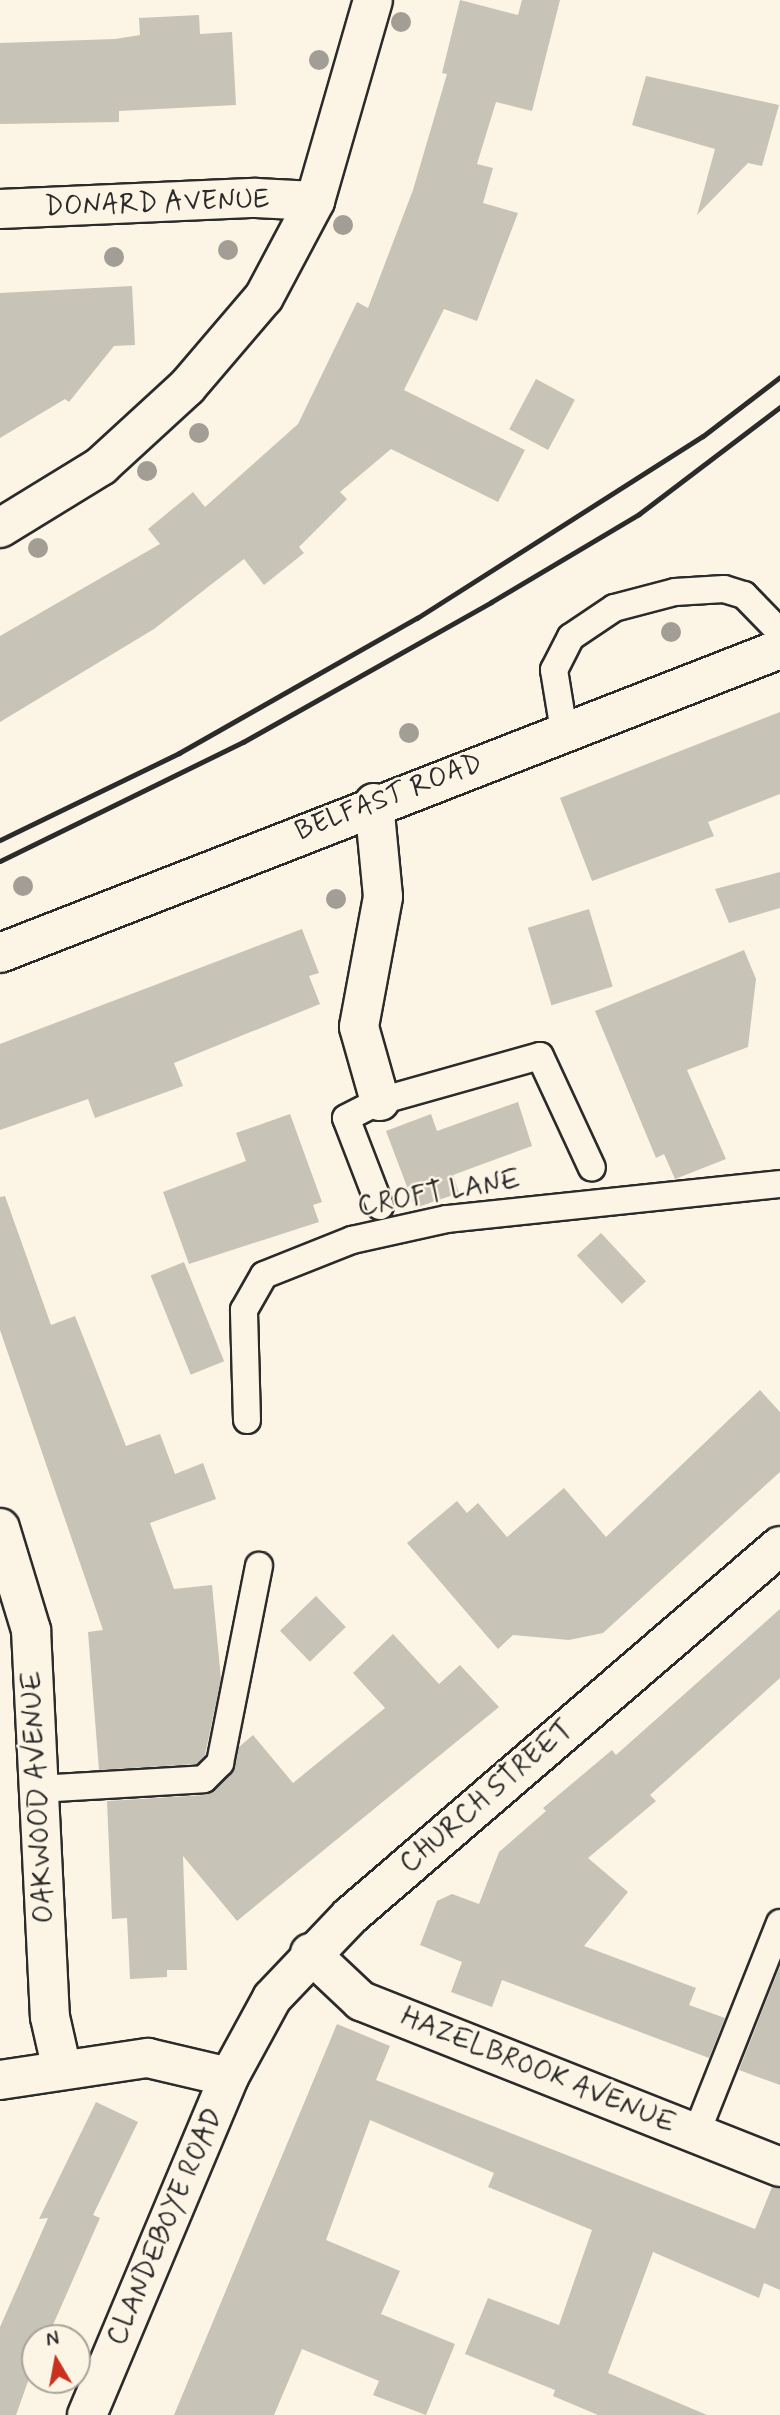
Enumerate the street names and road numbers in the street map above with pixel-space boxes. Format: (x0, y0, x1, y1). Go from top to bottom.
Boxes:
street label: DONARD AVENUE (42, 183, 272, 225)
street label: BELFAST ROAD (292, 748, 486, 848)
street label: CROFT LANE (354, 1163, 524, 1225)
street label: OAKWOOD AVENUE (16, 1670, 62, 1924)
street label: CHURCH STREET (392, 1712, 582, 1882)
street label: HAZELBROOK AVENUE (396, 2001, 680, 2141)
street label: CLANDEBOYE ROAD (101, 2103, 231, 2351)

